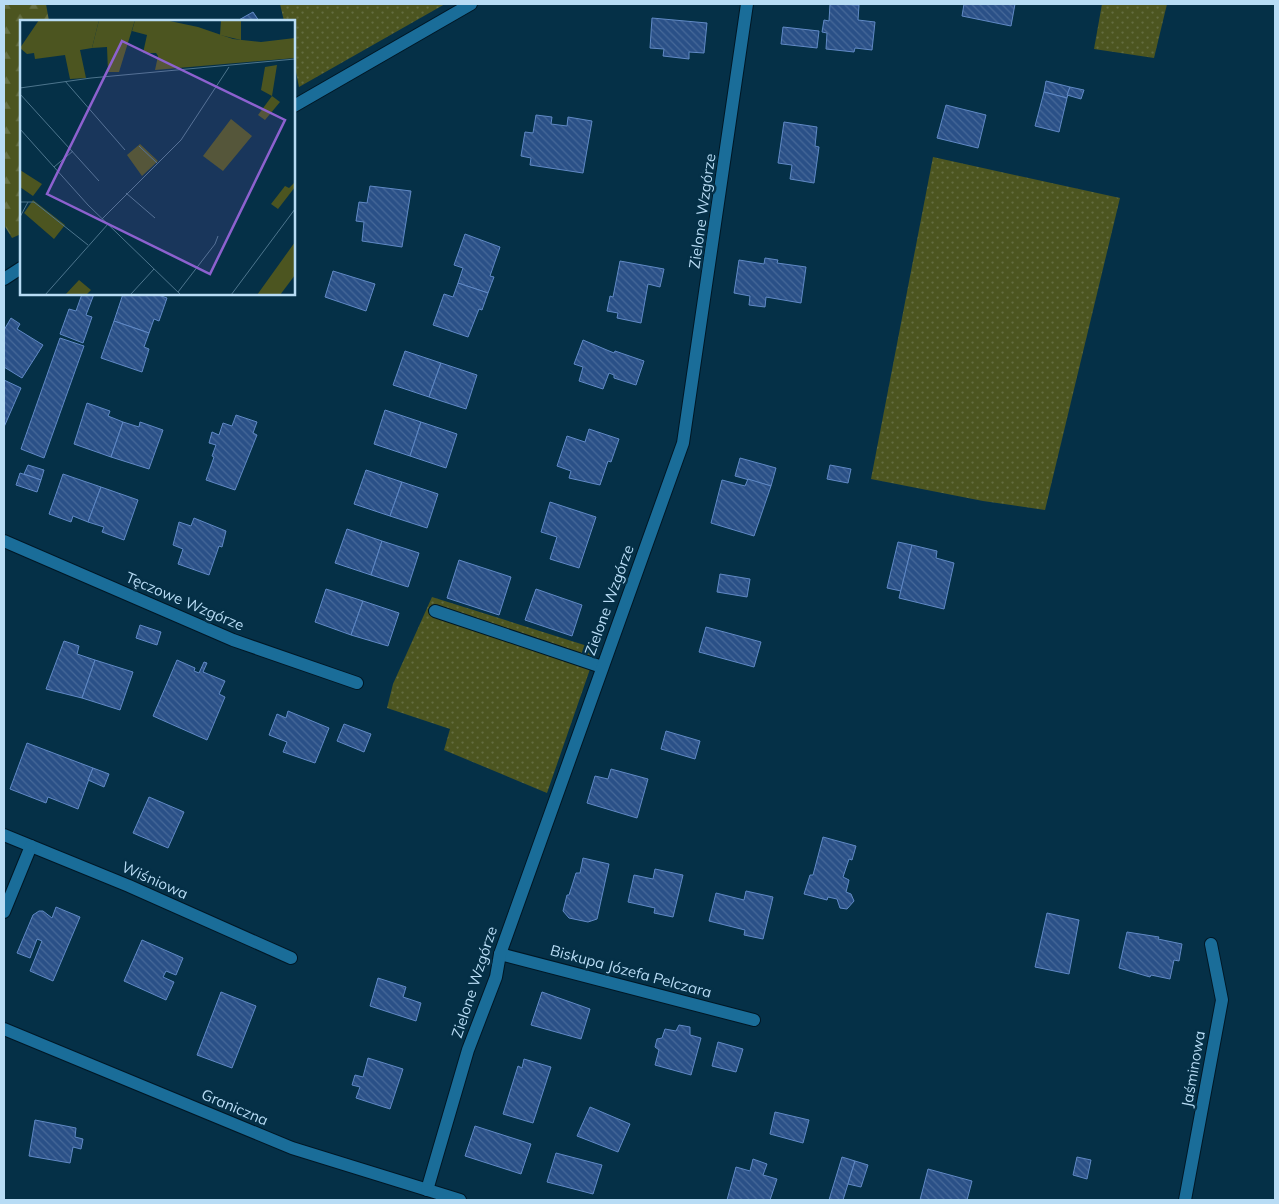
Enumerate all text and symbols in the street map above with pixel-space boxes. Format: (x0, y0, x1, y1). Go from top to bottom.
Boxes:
inset map (20, 20, 295, 295)
street label: Zielone Wzgórze (685, 152, 719, 270)
street label: Zielone Wzgórze (580, 542, 638, 658)
street label: Tęczowe Wzgórze (123, 567, 247, 635)
street label: Wiśniowa (119, 857, 191, 903)
street label: Zielone Wzgórze (447, 924, 501, 1040)
street label: Biskupa Józefa Pelczara (548, 940, 714, 1002)
street label: Jaśminowa (1177, 1029, 1209, 1109)
street label: Graniczna (199, 1084, 271, 1130)

